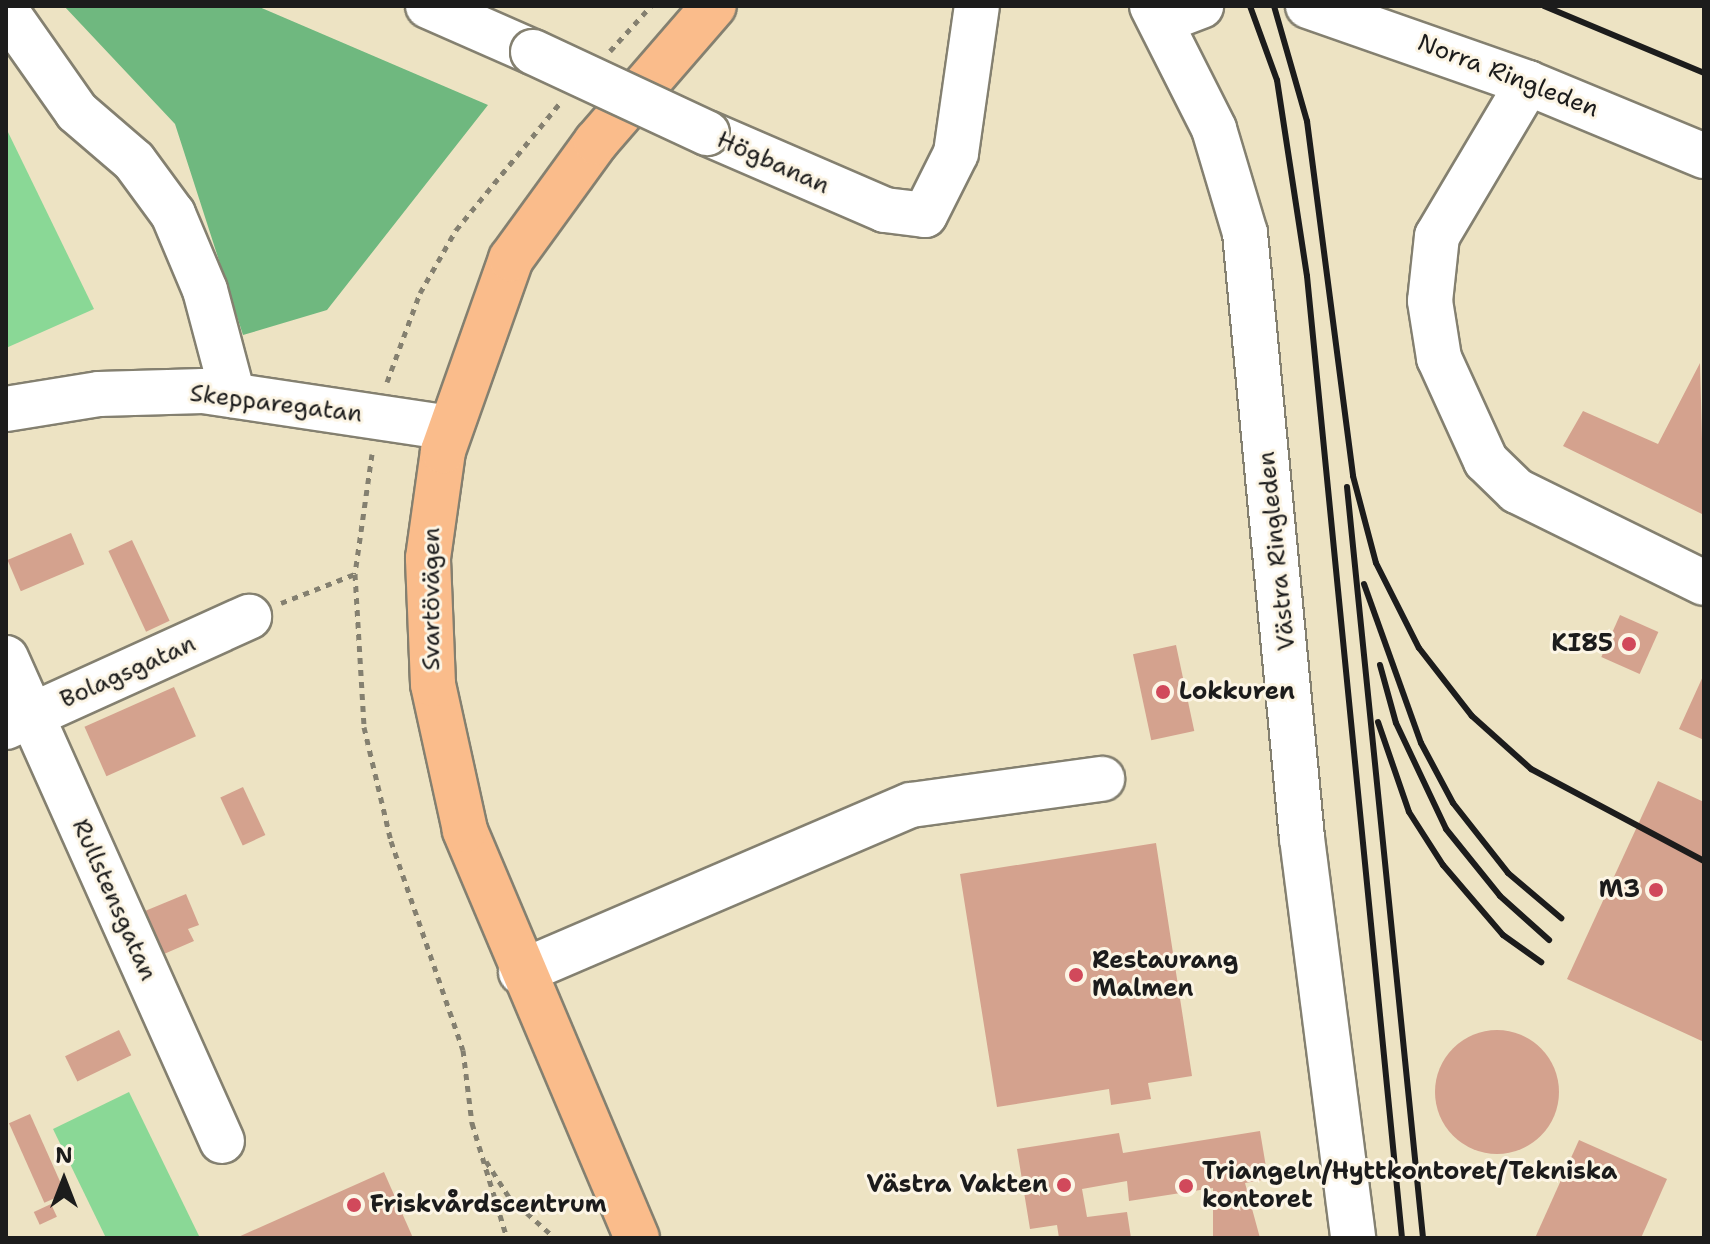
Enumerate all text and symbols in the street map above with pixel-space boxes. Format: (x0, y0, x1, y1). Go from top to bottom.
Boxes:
street label: Norra Ringleden (1414, 28, 1602, 124)
street label: Högbanan (712, 125, 834, 201)
street label: Skepparegatan (188, 379, 364, 429)
street label: Västra Ringleden (1252, 450, 1302, 652)
street label: Svartövägen (418, 527, 446, 671)
street label: Bolagsgatan (56, 629, 200, 715)
place label: KI85 (1551, 630, 1613, 658)
marker: KI85 (1620, 635, 1638, 653)
place label: Lokkuren (1179, 678, 1295, 706)
marker: Lokkuren (1154, 683, 1172, 701)
street label: Rullstensgatan (66, 815, 162, 985)
place label: M3 (1599, 876, 1640, 904)
marker: M3 (1647, 881, 1665, 899)
place label: Restaurang Malmen (1092, 947, 1238, 1003)
marker: Restaurang Malmen (1067, 966, 1085, 984)
north arrow (24, 1140, 104, 1220)
text: N (55, 1141, 73, 1170)
place label: Triangeln/Hyttkontoret/Tekniska kontoret (1202, 1158, 1617, 1214)
place label: Västra Vakten (866, 1171, 1048, 1199)
marker: Västra Vakten (1055, 1176, 1073, 1194)
marker: Triangeln/Hyttkontoret/Tekniska kontoret (1177, 1177, 1195, 1195)
place label: Friskvårdscentrum (370, 1191, 607, 1219)
marker: Friskvårdscentrum (345, 1196, 363, 1214)

